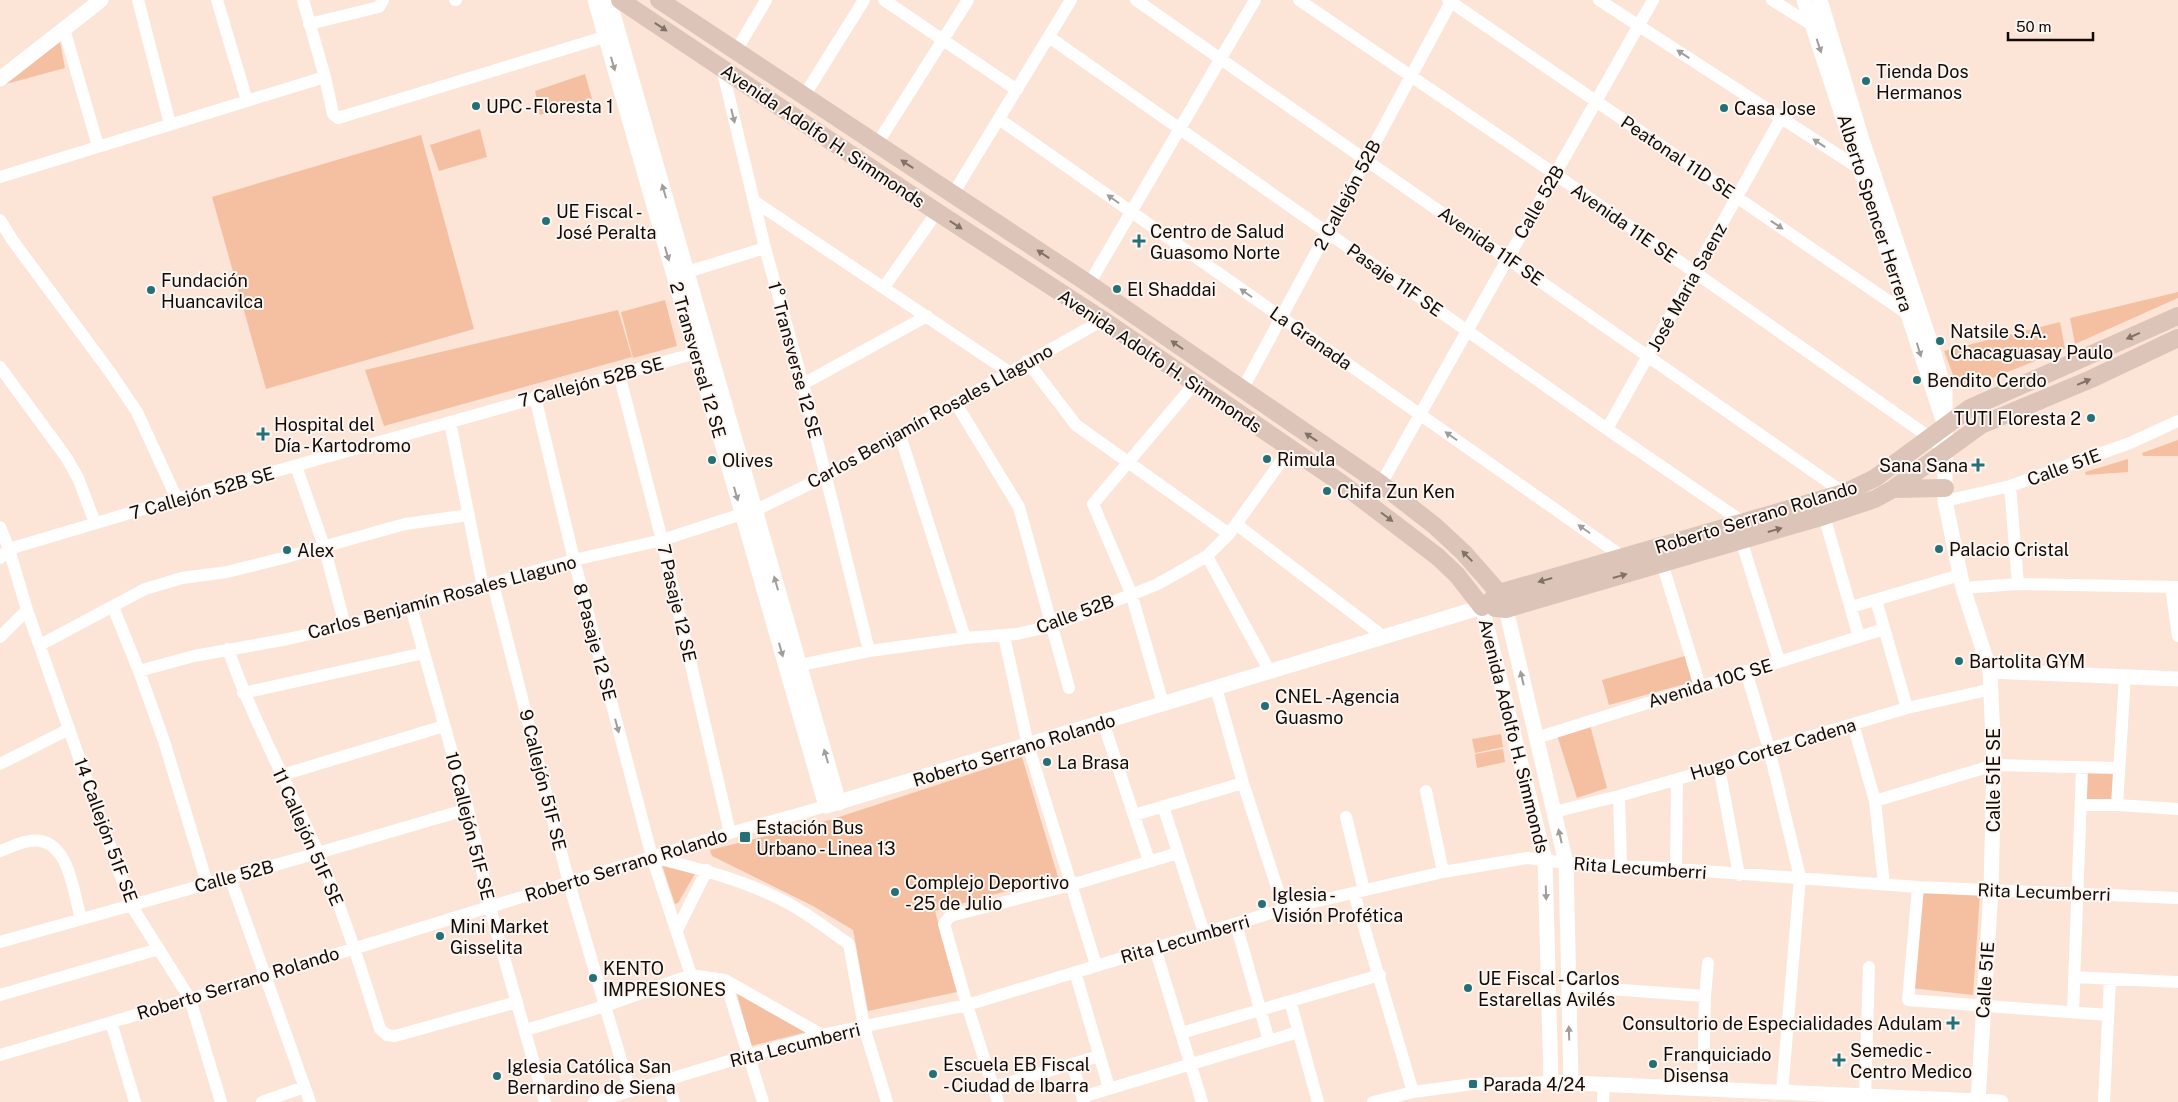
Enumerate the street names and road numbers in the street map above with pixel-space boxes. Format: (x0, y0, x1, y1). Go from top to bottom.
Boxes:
street label: Avenida Adolfo H. Simmonds (717, 60, 929, 212)
street label: Peatonal 11D SE (1617, 111, 1739, 203)
street label: Alberto Spencer Herrera (1833, 112, 1917, 314)
street label: 2 Callejón 52B (1309, 136, 1385, 254)
street label: Calle 52B (1510, 162, 1568, 242)
street label: Avenida 11E SE (1567, 179, 1681, 267)
street label: Avenida 11F SE (1434, 202, 1548, 290)
street label: José Maria Saenz (1643, 219, 1731, 355)
street label: Pasaje 11F SE (1343, 239, 1447, 321)
street label: 2 Transversal 12 SE (666, 279, 730, 441)
street label: 1° Transverse 12 SE (764, 279, 826, 441)
street label: Avenida Adolfo H. Simmonds (1054, 285, 1266, 437)
street label: La Granada (1266, 302, 1356, 374)
street label: Carlos Benjamín Rosales Llaguno (804, 340, 1056, 492)
street label: 7 Callejón 52B SE (516, 353, 666, 411)
street label: Calle 51E (2024, 444, 2104, 490)
street label: 7 Callejón 52B SE (127, 462, 277, 524)
street label: Roberto Serrano Rolando (1652, 476, 1860, 558)
street label: 7 Pasaje 12 SE (653, 542, 701, 664)
street label: Carlos Benjamín Rosales Llaguno (305, 551, 579, 643)
street label: 8 Pasaje 12 SE (569, 581, 621, 703)
street label: Calle 52B (1033, 590, 1117, 638)
street label: Avenida Adolfo H. Simmonds (1475, 617, 1553, 855)
street label: Avenida 10C SE (1645, 654, 1775, 712)
street label: 9 Callejón 51F SE (515, 707, 571, 853)
street label: Roberto Serrano Rolando (910, 709, 1118, 791)
street label: Hugo Cortez Cadena (1688, 714, 1858, 784)
street label: Calle 51E SE (1983, 728, 2004, 832)
street label: 10 Callejón 51F SE (441, 750, 499, 902)
street label: 14 Callejón 51F SE (70, 755, 142, 905)
street label: 11 Callejón 51F SE (268, 765, 348, 909)
street label: Roberto Serrano Rolando (522, 824, 730, 906)
street label: Rita Lecumberri (1573, 853, 1707, 883)
street label: Calle 52B (192, 855, 276, 897)
street label: Rita Lecumberri (1977, 879, 2111, 905)
street label: Rita Lecumberri (1118, 911, 1252, 967)
street label: Calle 51E (1972, 941, 1998, 1019)
street label: Roberto Serrano Rolando (134, 942, 342, 1024)
street label: Rita Lecumberri (728, 1019, 862, 1071)

